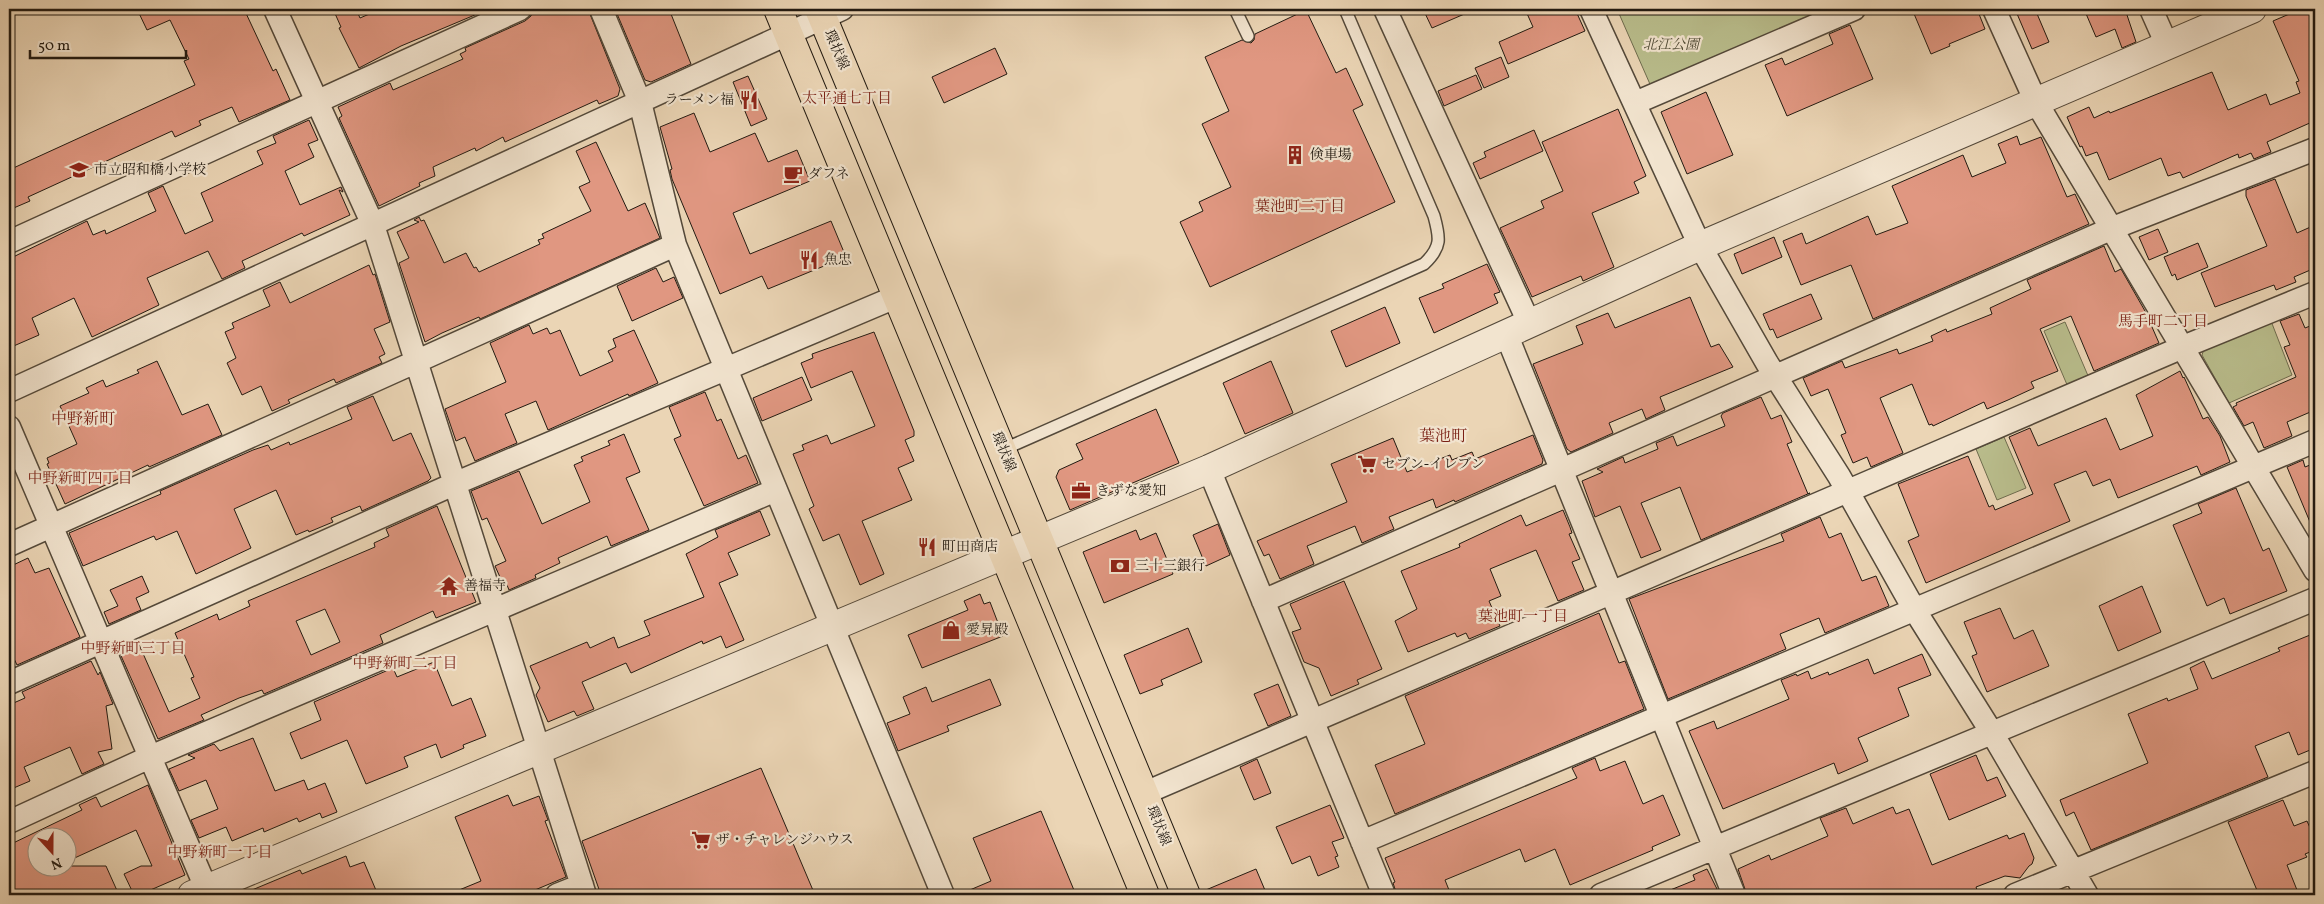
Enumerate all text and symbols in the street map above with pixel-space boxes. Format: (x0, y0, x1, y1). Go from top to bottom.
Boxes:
street label: 環状線 (819, 27, 853, 73)
scale bar (30, 28, 186, 60)
text: 50 m (38, 36, 70, 57)
park label: 北江公園 (1643, 36, 1701, 55)
restaurant icon: ラーメン福 (738, 89, 760, 111)
district label: 太平通七丁目 (802, 89, 892, 110)
place label: ラーメン福 (665, 91, 734, 110)
building icon: 倹車場 (1284, 144, 1306, 166)
place label: 倹車場 (1310, 146, 1352, 165)
school or university icon: 市立昭和橋小学校 (68, 159, 90, 181)
place label: 市立昭和橋小学校 (94, 161, 206, 180)
cafe icon: ダフネ (782, 163, 804, 185)
place label: ダフネ (808, 165, 849, 184)
district label: 葉池町二丁目 (1255, 197, 1345, 218)
restaurant icon: 魚忠 (798, 249, 820, 271)
place label: 魚忠 (824, 251, 852, 270)
district label: 馬手町二丁目 (2118, 312, 2208, 333)
district label: 中野新町 (51, 409, 115, 431)
district label: 葉池町 (1419, 426, 1467, 448)
street label: 環状線 (986, 429, 1020, 475)
supermarket icon: セブン-イレブン (1356, 453, 1378, 475)
place label: セブン-イレブン (1382, 455, 1485, 474)
district label: 中野新町四丁目 (27, 469, 133, 490)
office icon: きずな愛知 (1070, 480, 1092, 502)
place label: きずな愛知 (1096, 482, 1166, 501)
restaurant icon: 町田商店 (916, 536, 938, 558)
place label: 町田商店 (942, 538, 998, 557)
bank icon: 三十三銀行 (1109, 555, 1131, 577)
place label: 三十三銀行 (1135, 557, 1205, 576)
temple icon: 善福寺 (438, 575, 460, 597)
place label: 善福寺 (464, 577, 506, 596)
district label: 葉池町一丁目 (1478, 607, 1568, 628)
shop icon: 愛昇殿 (940, 619, 962, 641)
place label: 愛昇殿 (966, 621, 1008, 640)
district label: 中野新町三丁目 (80, 639, 186, 660)
district label: 中野新町二丁目 (352, 654, 458, 675)
street label: 環状線 (1141, 803, 1175, 849)
north arrow (28, 826, 78, 876)
supermarket icon: ザ・チャレンジハウス (690, 829, 712, 851)
place label: ザ・チャレンジハウス (716, 831, 853, 850)
district label: 中野新町一丁目 (167, 843, 273, 864)
text: N (48, 852, 64, 873)

